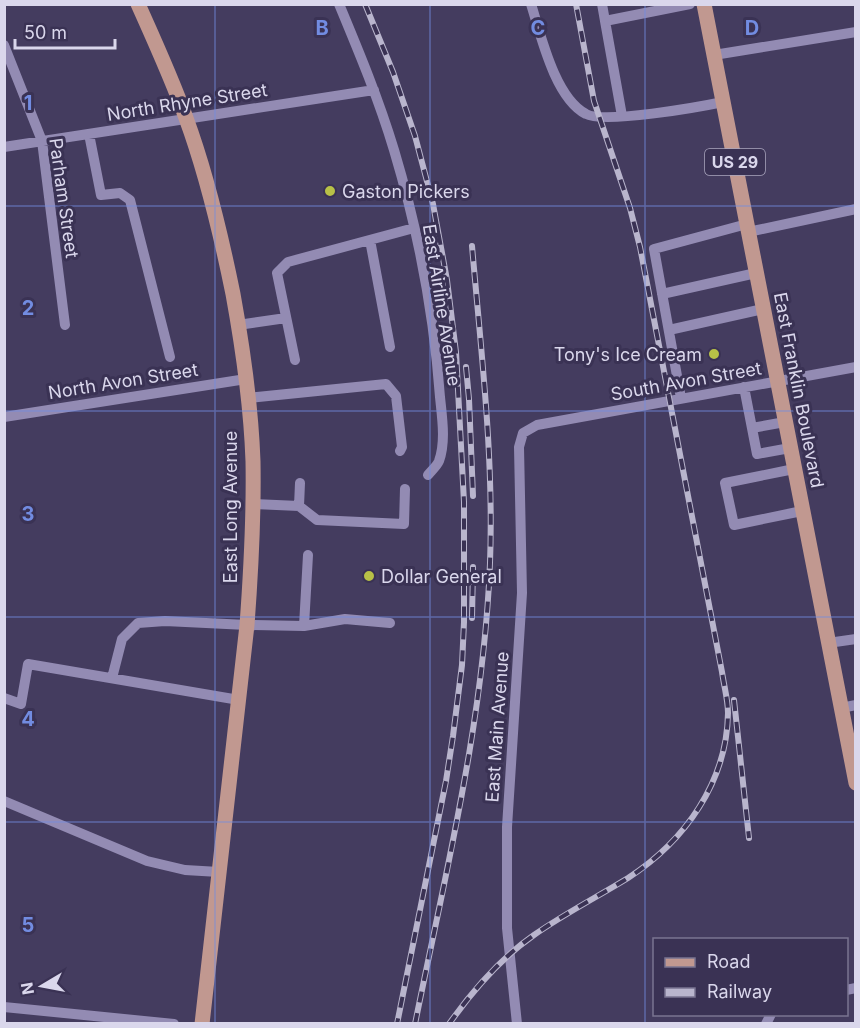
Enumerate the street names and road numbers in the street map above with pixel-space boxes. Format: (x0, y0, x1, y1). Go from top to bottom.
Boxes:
street label: North Rhyne Street (105, 79, 269, 125)
street label: Parham Street (45, 137, 83, 259)
road number: US 29 (705, 149, 765, 175)
street label: East Airline Avenue (419, 223, 465, 387)
street label: East Franklin Boulevard (770, 290, 828, 490)
street label: South Avon Street (609, 357, 763, 405)
street label: North Avon Street (47, 359, 199, 403)
street label: East Long Avenue (220, 431, 241, 583)
street label: East Main Avenue (481, 651, 513, 803)

